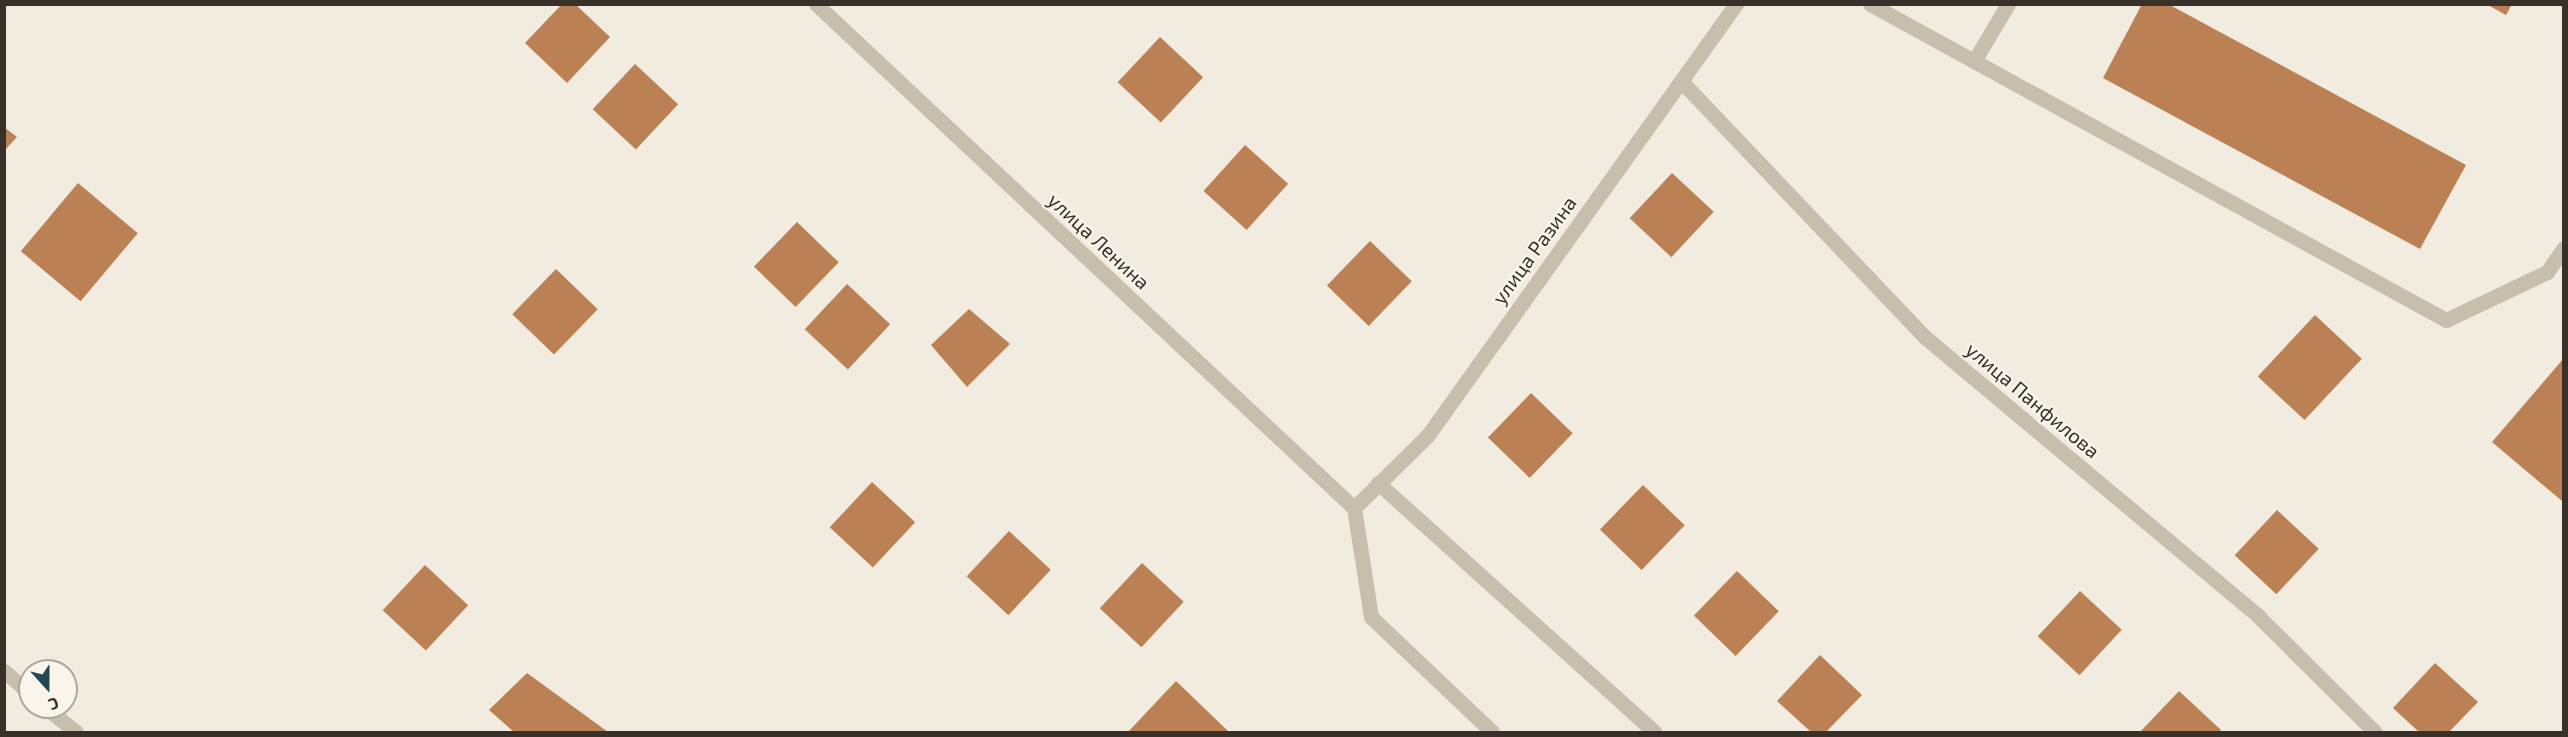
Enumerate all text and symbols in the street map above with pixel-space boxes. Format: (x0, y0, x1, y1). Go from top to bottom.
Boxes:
street label: улица Ленина (1043, 188, 1155, 294)
street label: улица Разина (1487, 191, 1581, 309)
street label: улица Панфилова (1961, 337, 2105, 463)
north arrow (18, 659, 78, 719)
text: С (46, 694, 62, 715)

